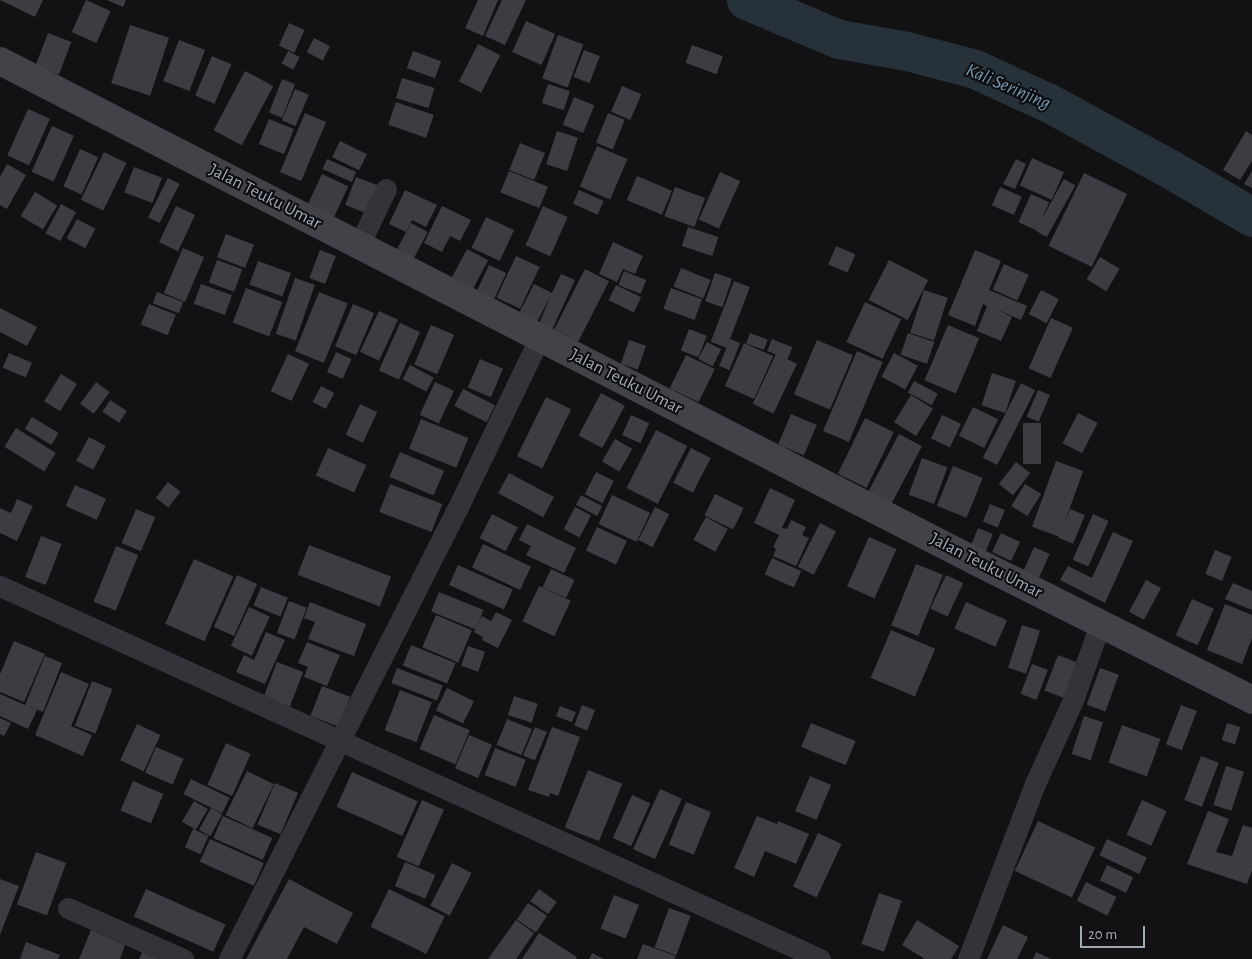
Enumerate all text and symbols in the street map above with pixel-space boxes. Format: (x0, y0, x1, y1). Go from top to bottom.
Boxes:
water label: Kali Serinjing (962, 59, 1054, 115)
street label: Jalan Teuku Umar (205, 159, 325, 235)
street label: Jalan Teuku Umar (566, 344, 686, 420)
street label: Jalan Teuku Umar (926, 528, 1046, 604)
scale bar (1082, 916, 1147, 948)
text: 20 m (1088, 927, 1117, 942)

